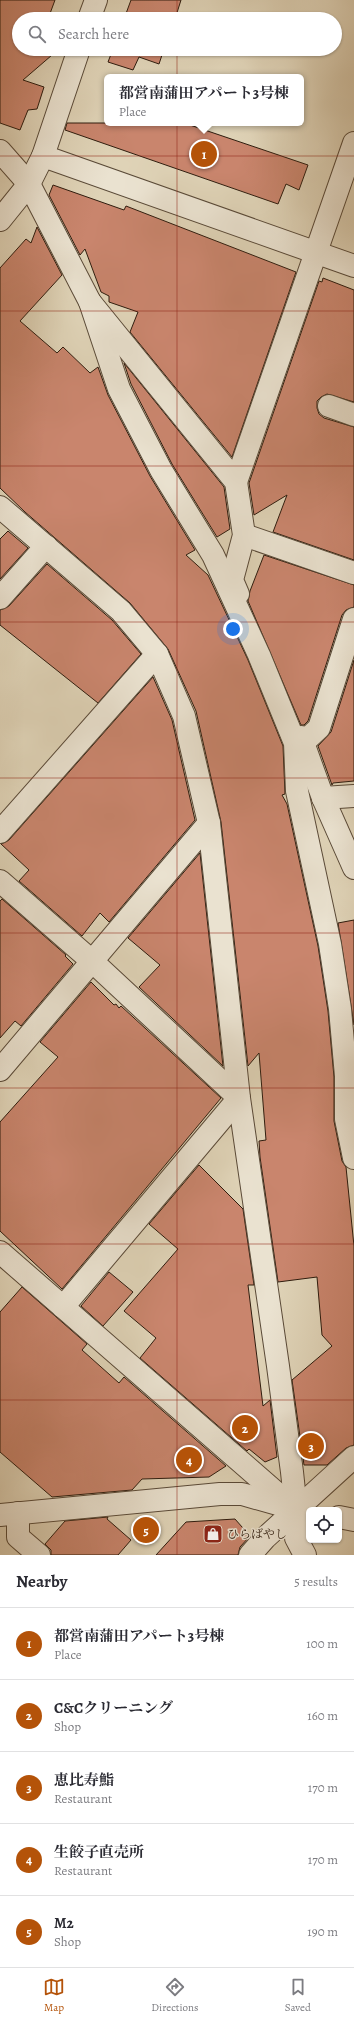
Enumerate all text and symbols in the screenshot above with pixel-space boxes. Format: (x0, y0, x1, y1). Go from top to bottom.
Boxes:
search box (12, 12, 342, 56)
icon: search (26, 23, 48, 45)
text: Search here (58, 24, 129, 44)
popup (104, 74, 304, 126)
text: 都営南蒲田アパート3号棟 (119, 83, 289, 103)
text: Place (119, 103, 146, 120)
pin: 1 (191, 139, 217, 169)
your location (223, 619, 243, 639)
pin: 2 (232, 1413, 258, 1443)
pin: 3 (298, 1431, 324, 1461)
pin: 4 (176, 1445, 202, 1475)
map controls (306, 1507, 342, 1543)
button: locate (306, 1507, 342, 1543)
pin: 5 (133, 1515, 159, 1545)
shop icon: ひらばやし (202, 1523, 224, 1545)
place label: ひらばやし (227, 1526, 287, 1542)
text: Nearby (16, 1570, 67, 1593)
text: 5 results (294, 1573, 338, 1590)
text: 都営南蒲田アパート3号棟 (54, 1626, 224, 1646)
text: 1 (27, 1635, 31, 1652)
text: 100 m (306, 1635, 338, 1652)
text: Place (54, 1646, 82, 1663)
text: C&Cクリーニング (54, 1698, 173, 1718)
text: 2 (26, 1707, 32, 1724)
text: 160 m (307, 1707, 338, 1724)
text: Shop (54, 1718, 81, 1735)
text: 恵比寿鮨 (54, 1770, 114, 1790)
text: 3 (26, 1779, 32, 1796)
text: 170 m (308, 1779, 338, 1796)
text: Restaurant (54, 1790, 112, 1807)
text: 生餃子直売所 (54, 1842, 144, 1862)
text: 4 (26, 1851, 32, 1868)
text: 170 m (308, 1851, 338, 1868)
text: Restaurant (54, 1862, 112, 1879)
text: M2 (54, 1913, 74, 1933)
text: 5 (26, 1923, 32, 1940)
text: 190 m (307, 1923, 338, 1940)
text: Shop (54, 1933, 81, 1950)
tab: Map (43, 1976, 65, 2015)
tab: Directions (151, 1976, 199, 2015)
tab: Saved (285, 1976, 311, 2015)

